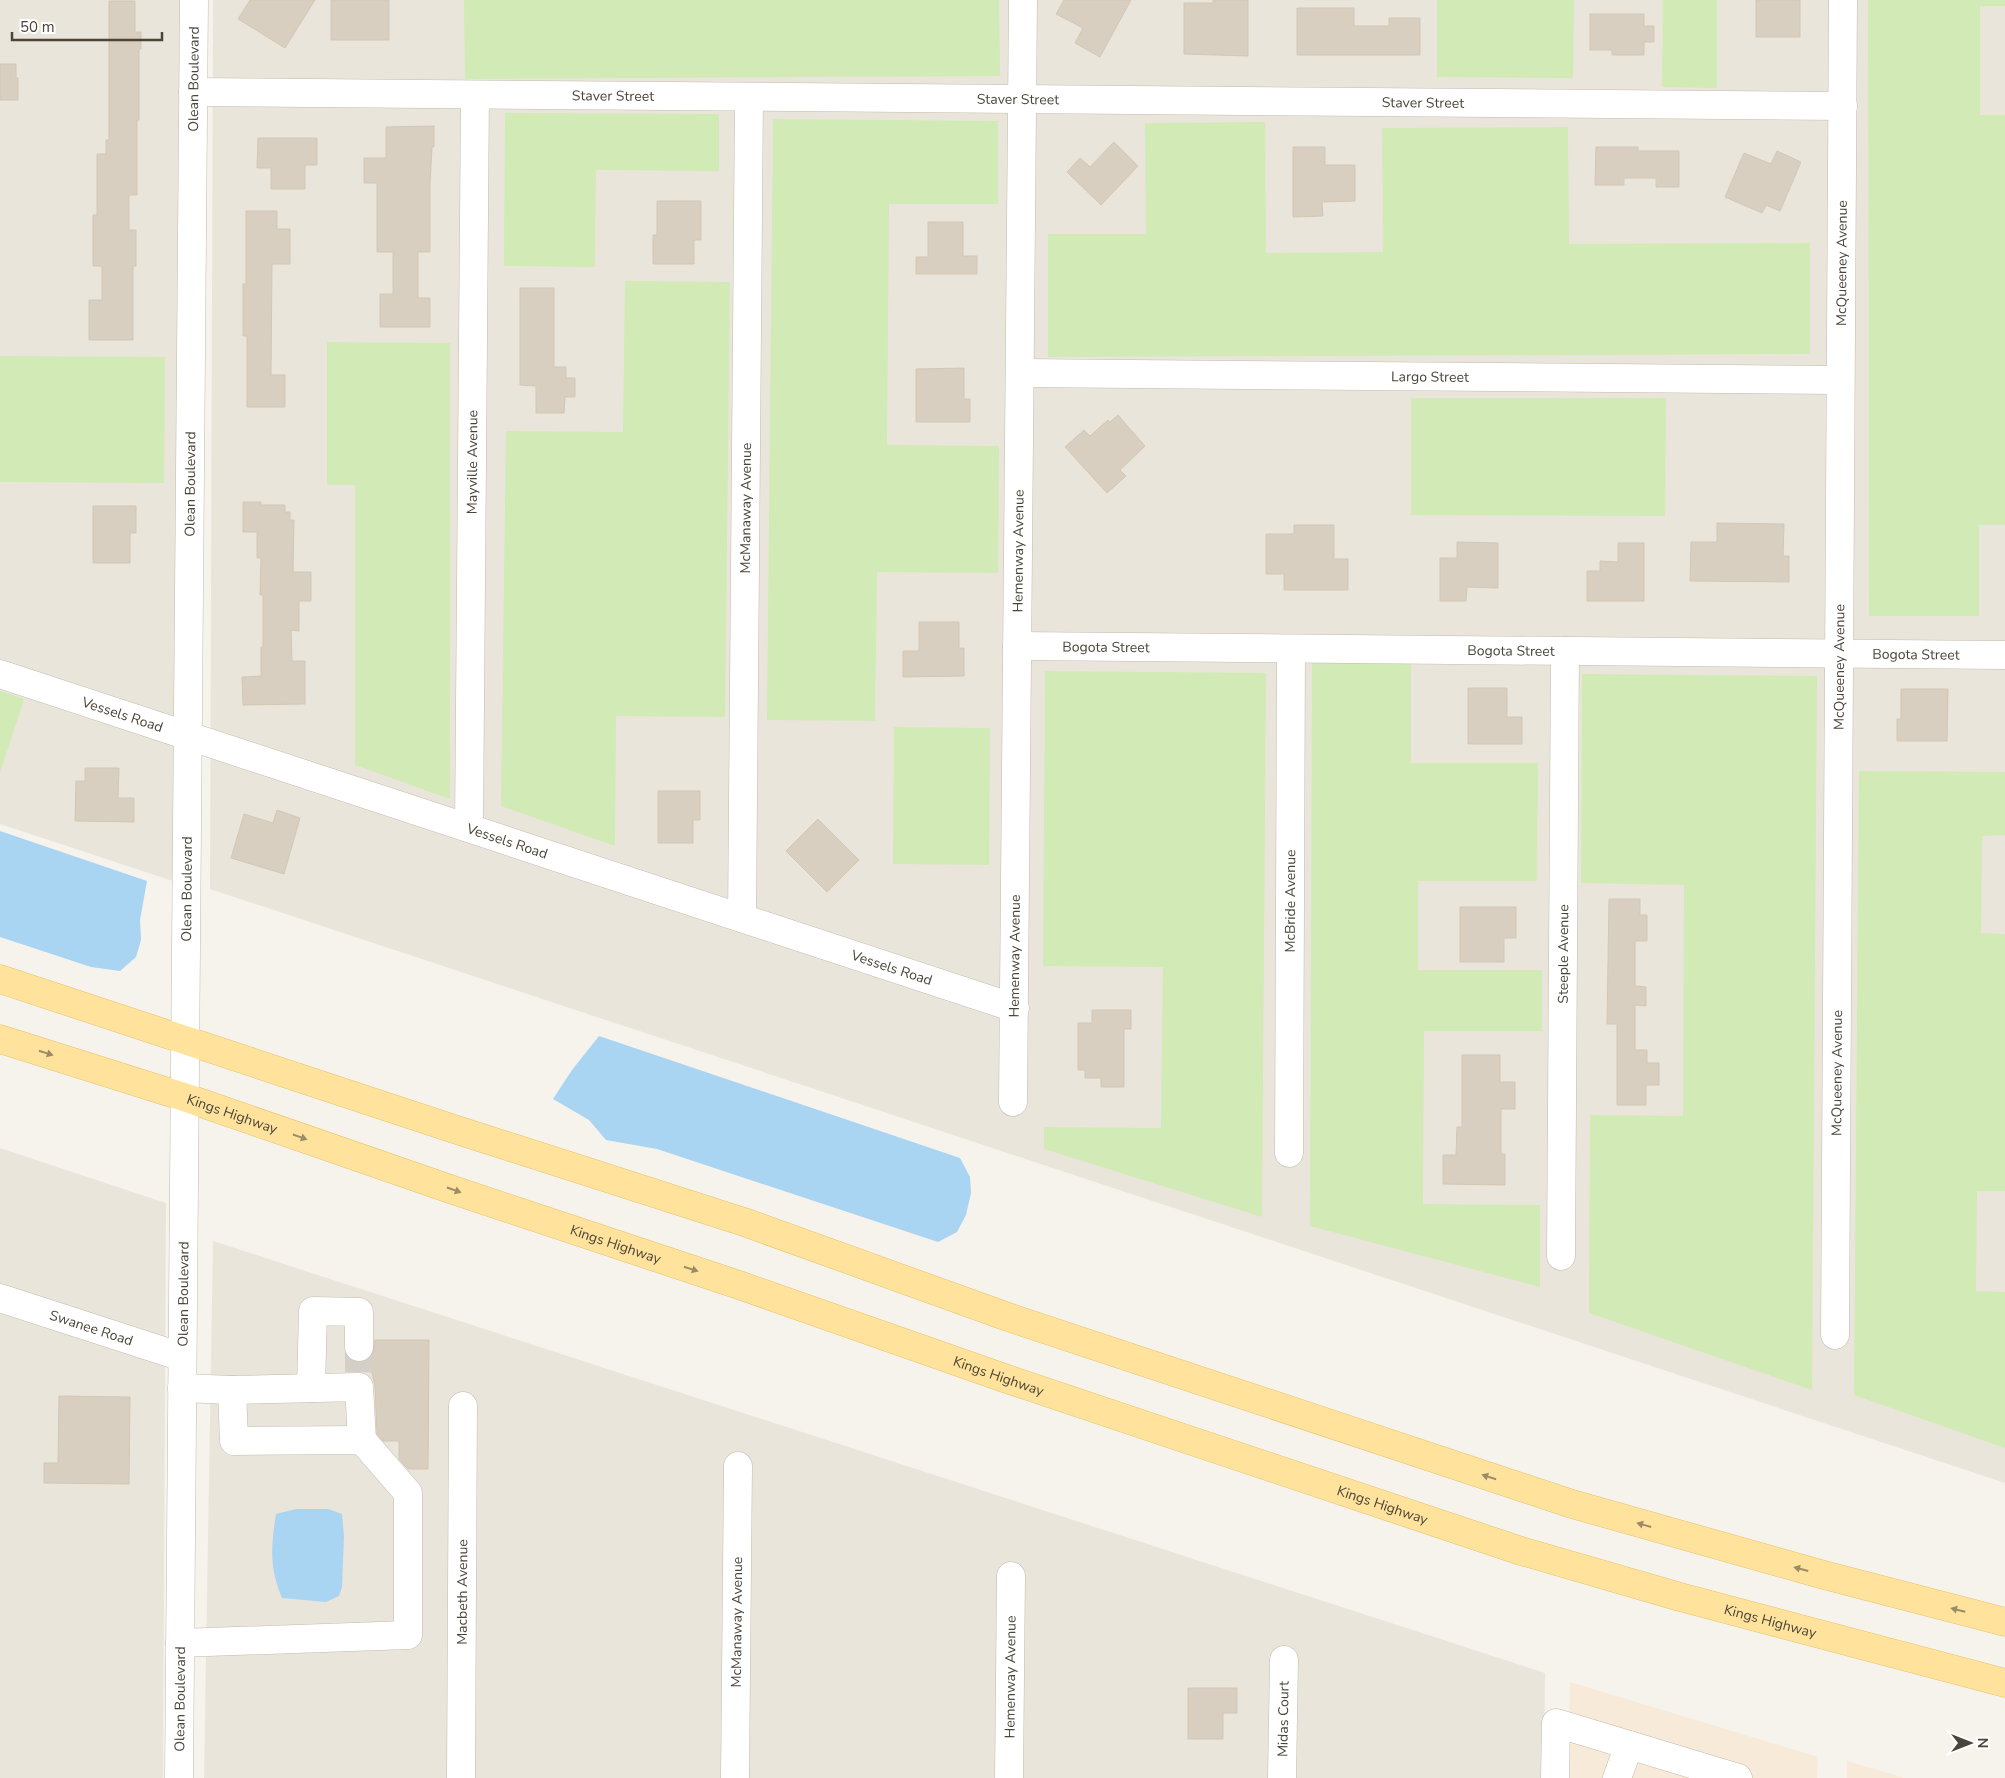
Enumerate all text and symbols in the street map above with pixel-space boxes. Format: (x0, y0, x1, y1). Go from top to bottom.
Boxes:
scale bar (12, 10, 162, 42)
text: 50 m (20, 17, 55, 37)
street label: Olean Boulevard (183, 26, 203, 132)
street label: Staver Street (572, 86, 654, 105)
street label: Staver Street (977, 89, 1059, 109)
street label: Staver Street (1382, 93, 1464, 112)
street label: McQueeney Avenue (1832, 200, 1851, 326)
street label: Largo Street (1391, 367, 1469, 386)
street label: Mayville Avenue (462, 410, 482, 514)
street label: Olean Boulevard (180, 431, 200, 537)
street label: McManaway Avenue (735, 443, 756, 573)
street label: Hemenway Avenue (1008, 489, 1028, 613)
street label: McQueeney Avenue (1829, 604, 1849, 730)
street label: Bogota Street (1062, 637, 1150, 657)
street label: Bogota Street (1467, 641, 1555, 660)
street label: Bogota Street (1872, 644, 1960, 664)
street label: Vessels Road (79, 692, 166, 737)
street label: Vessels Road (463, 818, 550, 863)
street label: Olean Boulevard (177, 836, 196, 942)
street label: McBride Avenue (1280, 849, 1300, 953)
street label: Hemenway Avenue (1004, 894, 1024, 1018)
street label: Steeple Avenue (1553, 904, 1573, 1004)
street label: Vessels Road (848, 945, 935, 990)
street label: McQueeney Avenue (1827, 1010, 1846, 1136)
one-way arrow (39, 1050, 54, 1058)
street label: Kings Highway (184, 1089, 281, 1138)
one-way arrow (293, 1134, 308, 1141)
one-way arrow (447, 1186, 462, 1194)
street label: Kings Highway (568, 1220, 664, 1268)
street label: Olean Boulevard (173, 1241, 193, 1347)
one-way arrow (684, 1266, 699, 1273)
street label: Swanee Road (47, 1305, 135, 1350)
street label: Kings Highway (951, 1351, 1047, 1400)
one-way arrow (1481, 1472, 1496, 1480)
street label: Kings Highway (1335, 1481, 1431, 1529)
one-way arrow (1636, 1521, 1651, 1529)
street label: Macbeth Avenue (452, 1539, 472, 1645)
street label: McManaway Avenue (726, 1557, 747, 1687)
one-way arrow (1793, 1565, 1808, 1573)
street label: Kings Highway (1722, 1600, 1819, 1642)
one-way arrow (1950, 1606, 1965, 1614)
street label: Hemenway Avenue (1000, 1615, 1020, 1739)
street label: Olean Boulevard (170, 1646, 190, 1752)
street label: Midas Court (1273, 1681, 1293, 1757)
north arrow (1945, 1718, 1995, 1768)
text: N (1973, 1738, 1992, 1748)

